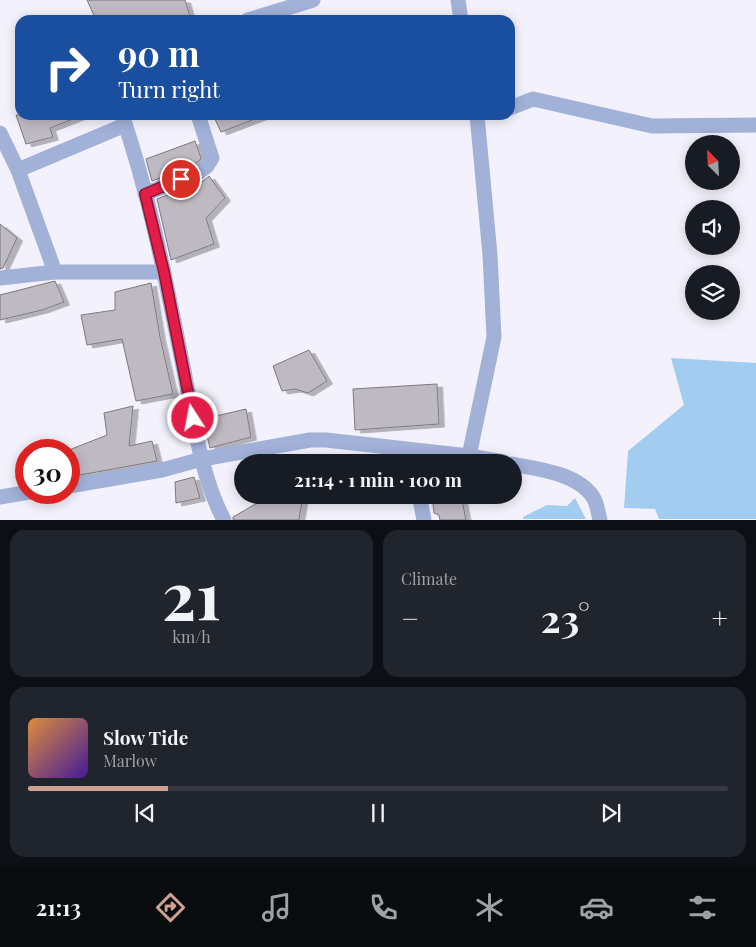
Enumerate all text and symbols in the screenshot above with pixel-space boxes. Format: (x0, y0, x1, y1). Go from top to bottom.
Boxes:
text: 90 m (118, 29, 200, 76)
icon: right (35, 35, 100, 100)
text: Turn right (118, 74, 220, 104)
north arrow (685, 135, 740, 190)
map controls (685, 135, 740, 320)
pin (160, 158, 202, 200)
icon: arrive (167, 165, 195, 193)
button: sound (685, 200, 740, 255)
button: layers (685, 265, 740, 320)
position arrow (166, 391, 218, 443)
speed limit sign: 30 (15, 439, 80, 504)
text: 21:14 · 1 min · 100 m (294, 466, 462, 492)
text: 21 (162, 550, 221, 636)
text: Climate (401, 568, 457, 589)
text: 23° (541, 592, 590, 643)
text: − (401, 599, 419, 636)
text: + (712, 599, 728, 636)
text: km/h (172, 626, 211, 647)
text: Slow Tide (103, 724, 188, 750)
text: Marlow (103, 750, 157, 771)
icon: previous (131, 799, 159, 827)
icon: pause (364, 799, 392, 827)
icon: next (597, 799, 625, 827)
icon: directions (153, 890, 188, 925)
icon: music (259, 890, 294, 925)
icon: phone (366, 890, 401, 925)
icon: climate (472, 890, 507, 925)
icon: car (579, 890, 614, 925)
icon: filters (685, 890, 720, 925)
text: 21:13 (36, 892, 81, 922)

